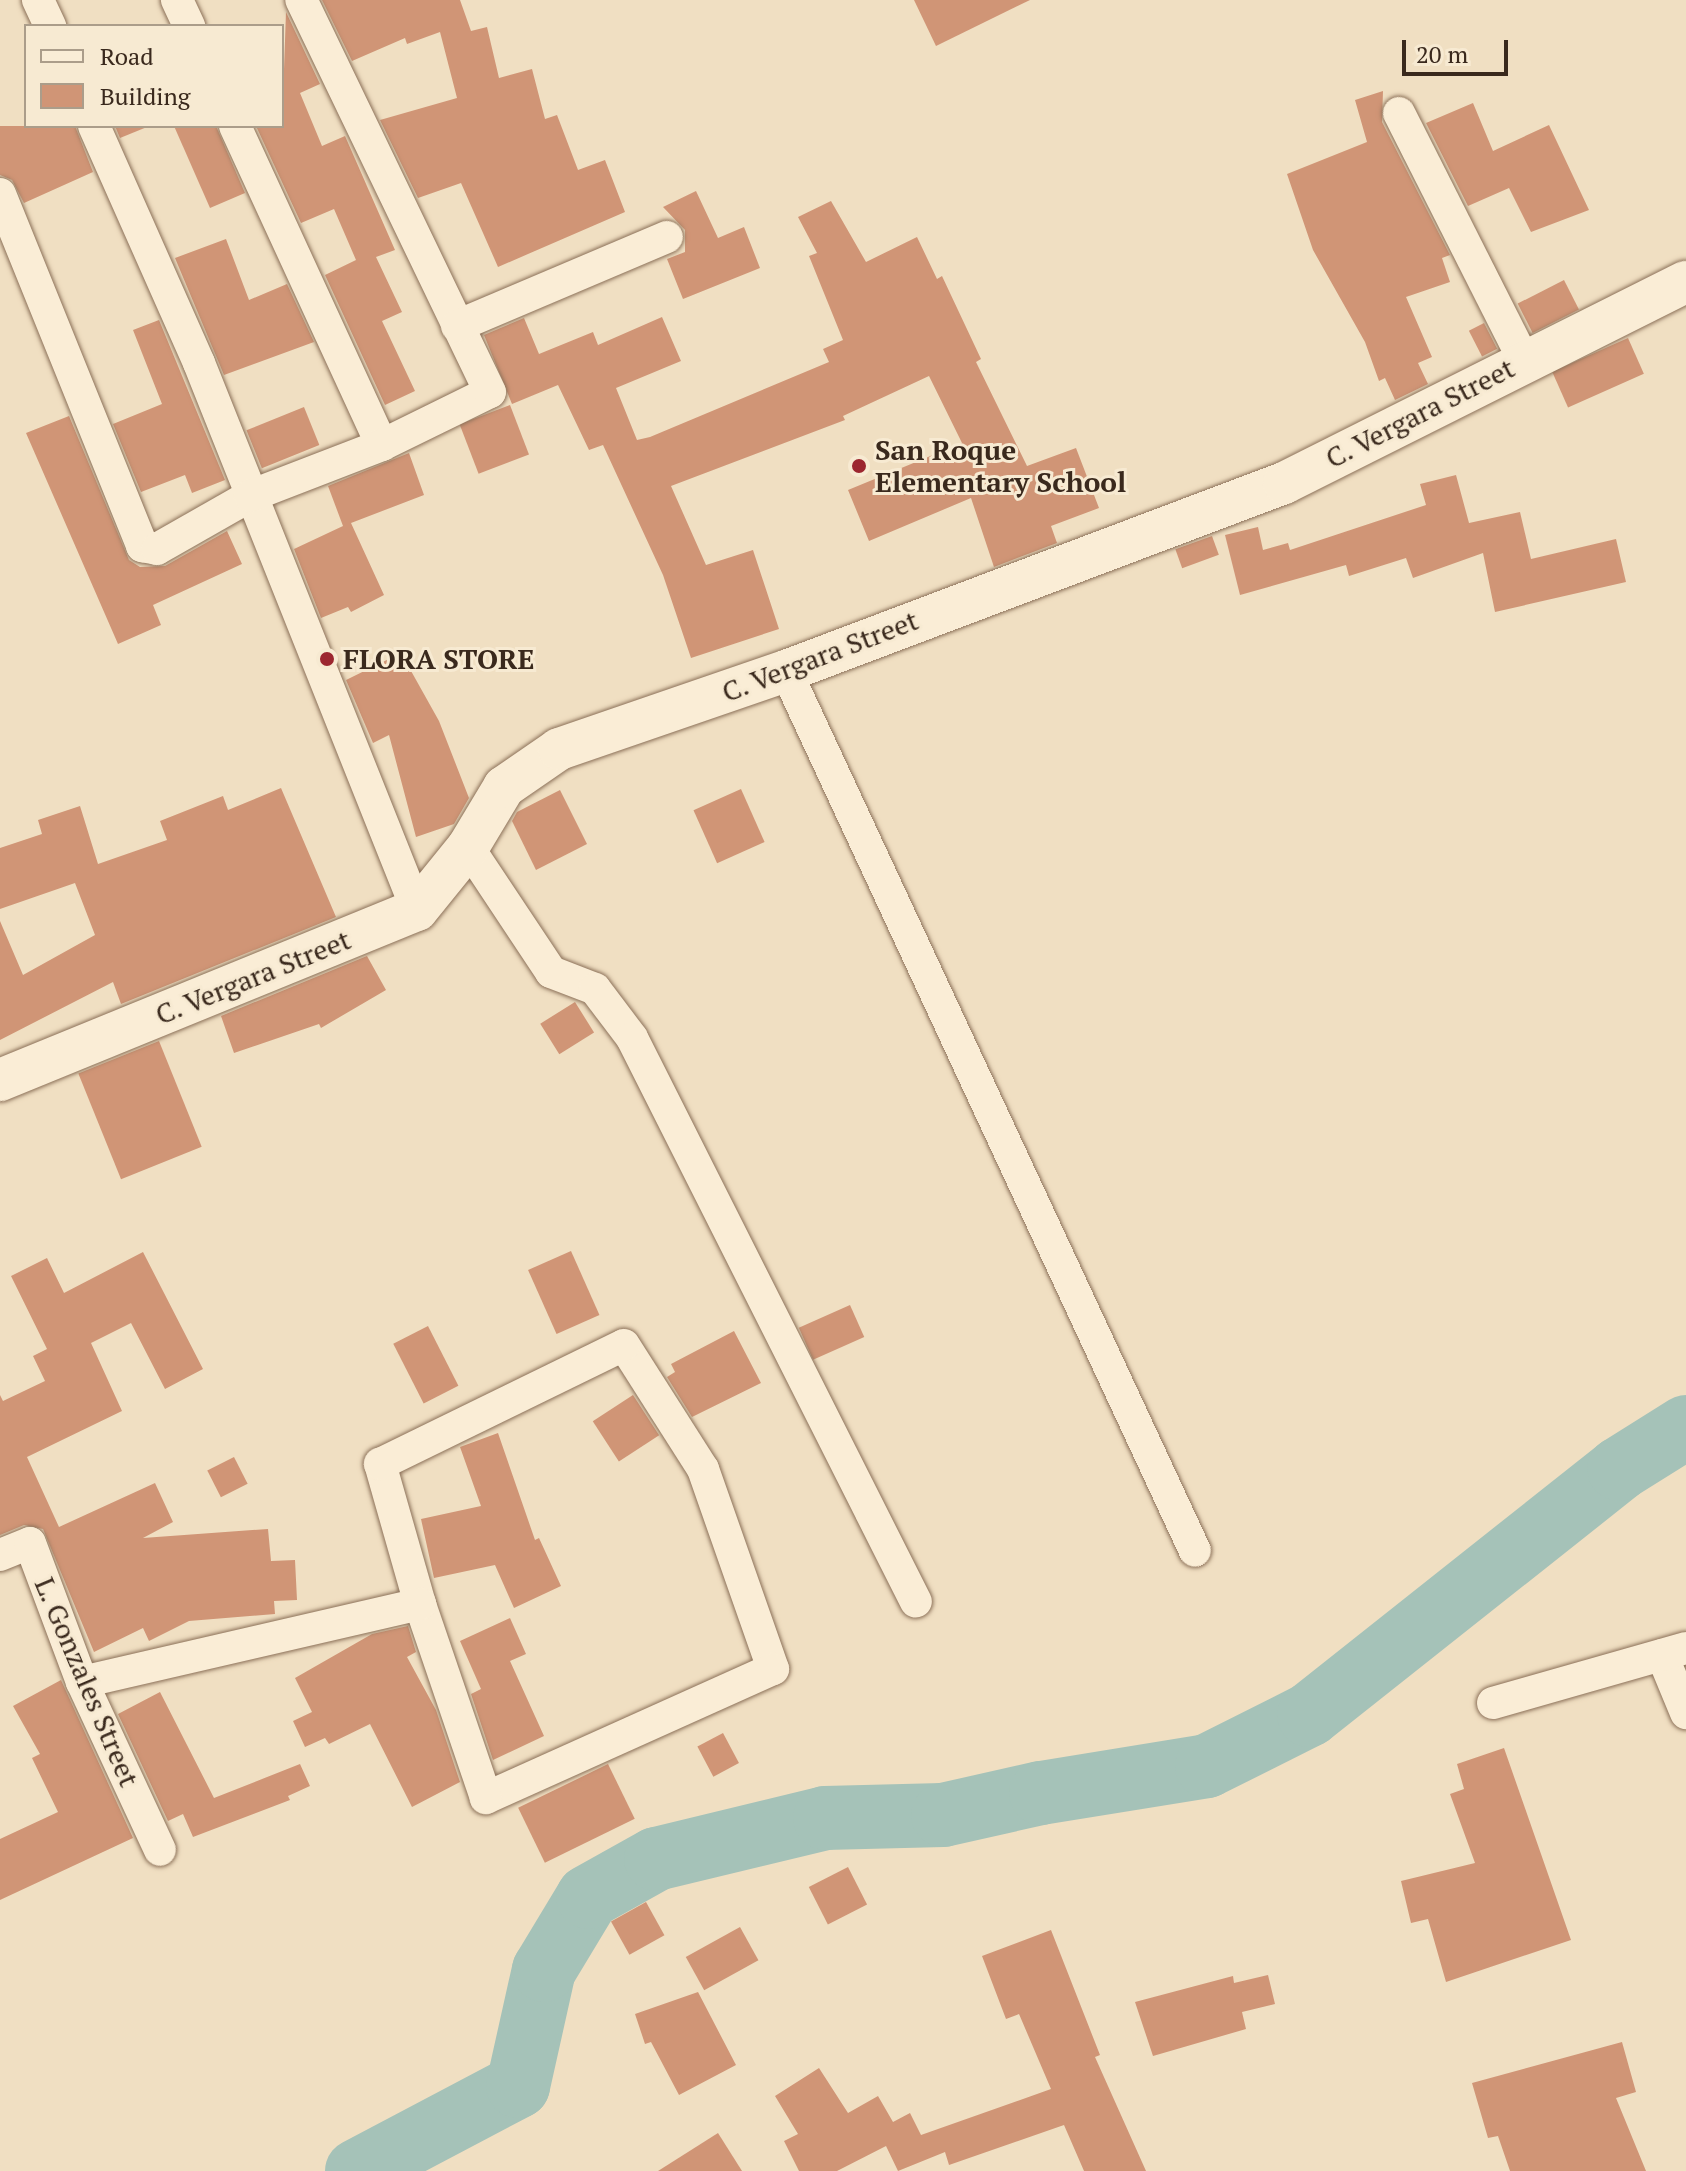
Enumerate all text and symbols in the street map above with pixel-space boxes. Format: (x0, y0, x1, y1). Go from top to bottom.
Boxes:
legend (24, 24, 284, 128)
scale bar (1406, 24, 1512, 74)
text: 20 m (1416, 38, 1468, 70)
text: Road (100, 40, 154, 72)
text: Building (100, 80, 190, 112)
street label: C. Vergara Street (1319, 351, 1521, 475)
place label: San Roque Elementary School (875, 433, 1126, 499)
marker: San Roque Elementary School (850, 457, 868, 475)
street label: C. Vergara Street (716, 603, 924, 709)
place label: FLORA STORE (343, 642, 535, 676)
marker: FLORA STORE (318, 650, 336, 668)
street label: C. Vergara Street (150, 922, 356, 1032)
street label: L. Gonzales Street (28, 1572, 146, 1792)

